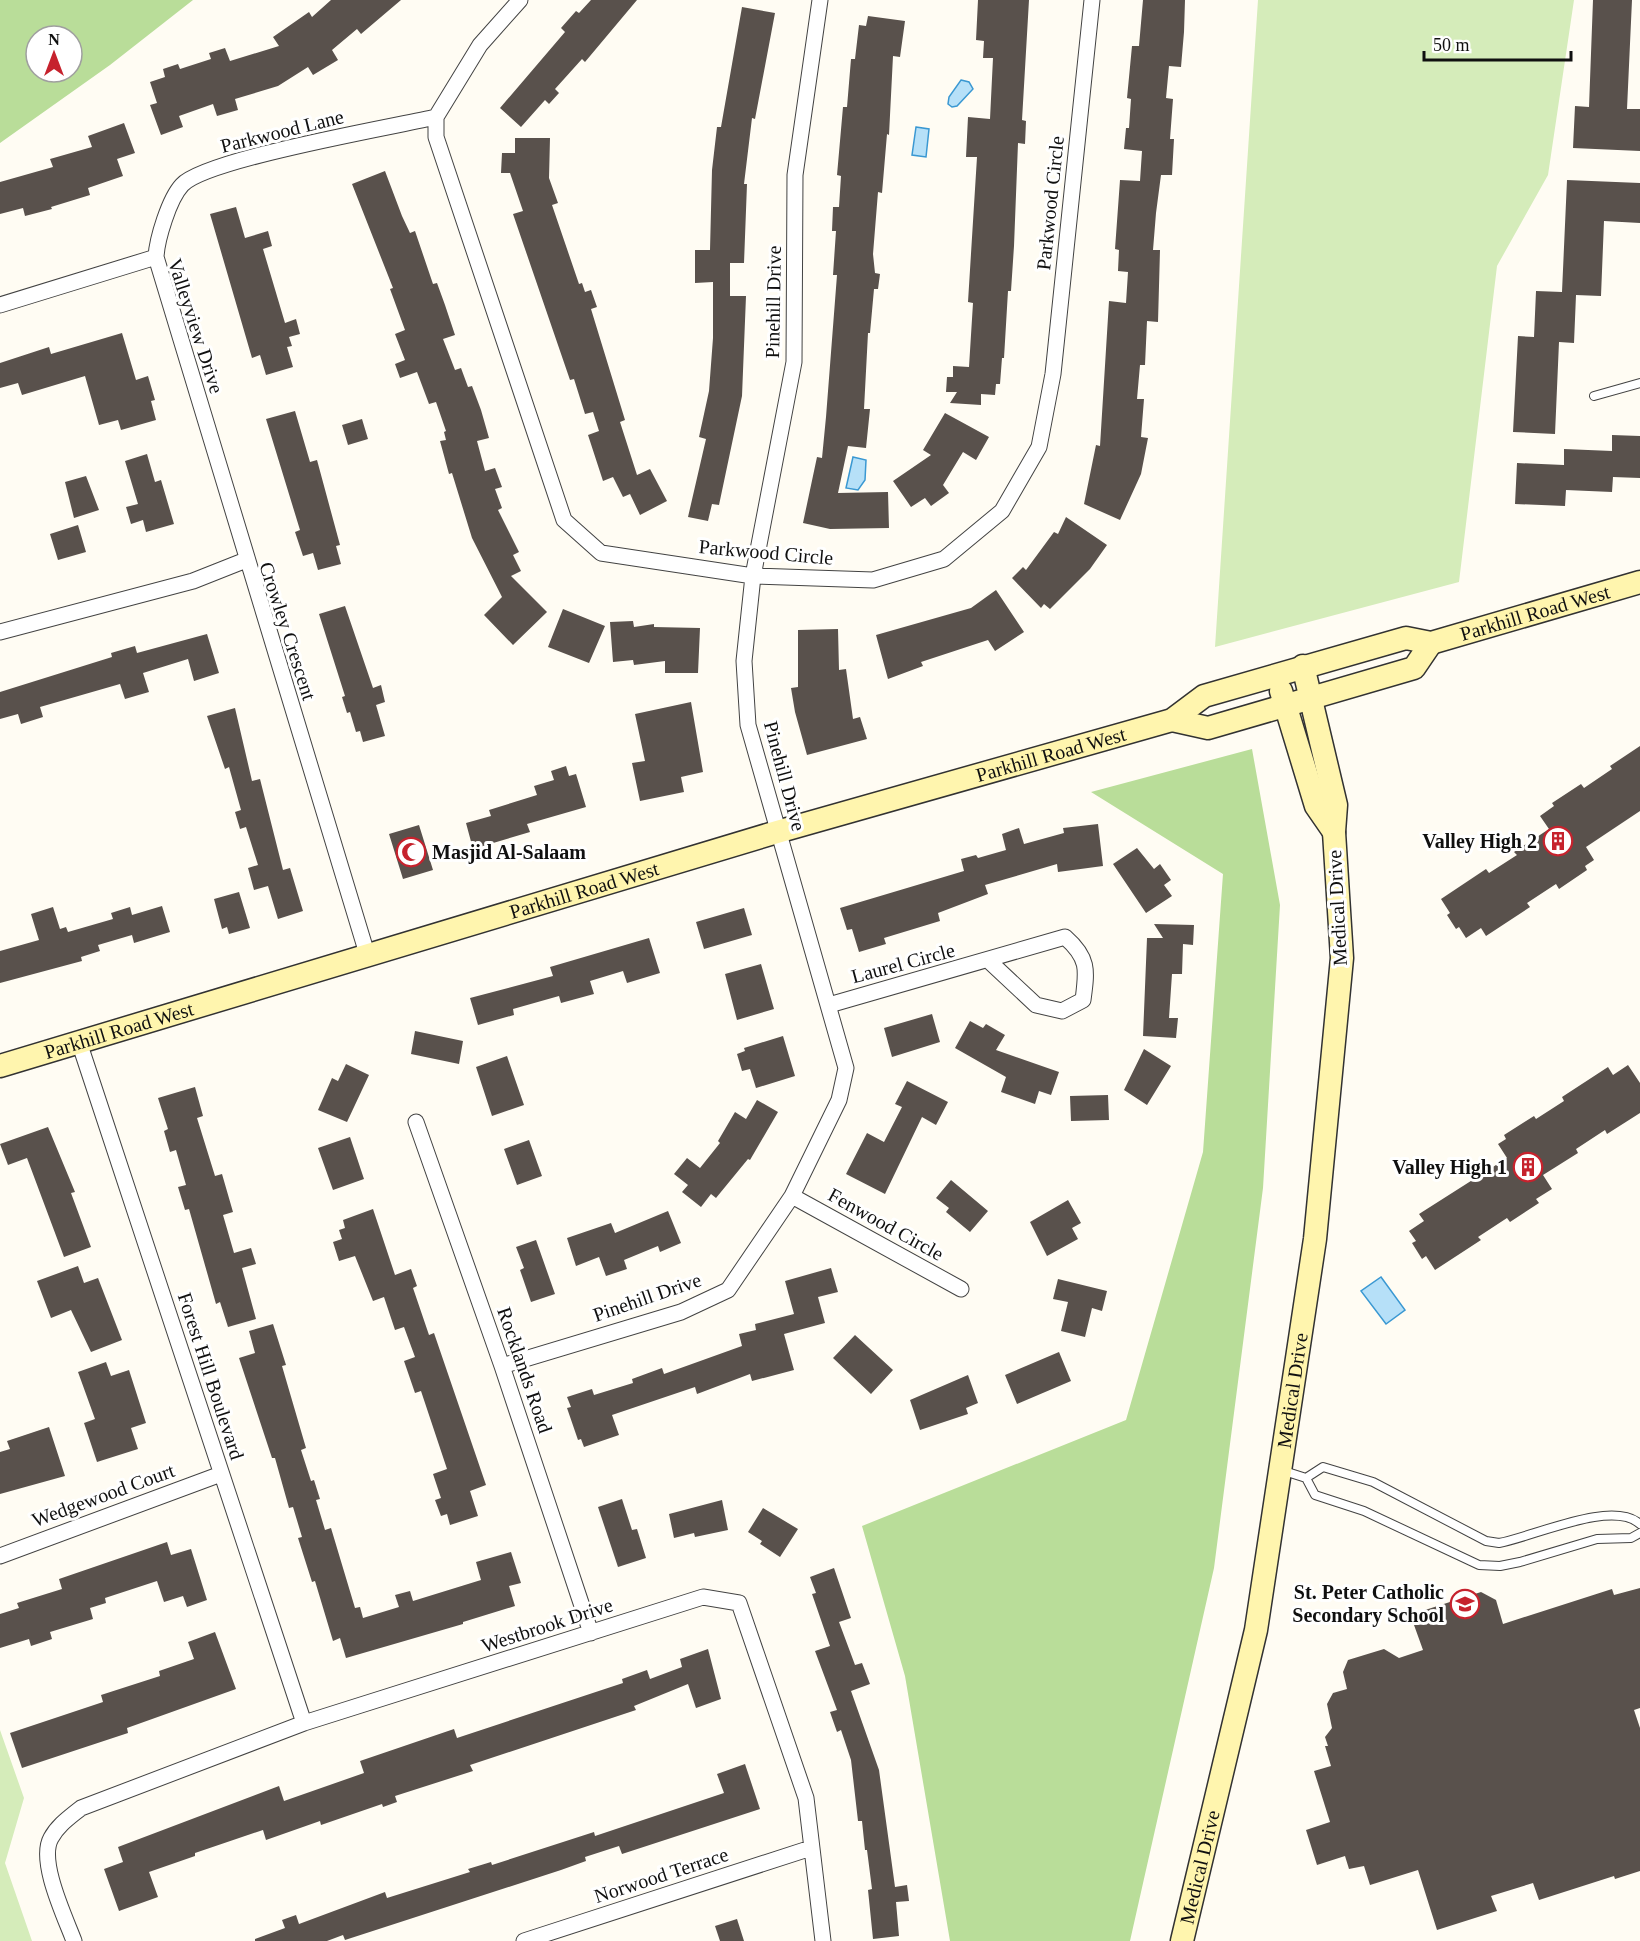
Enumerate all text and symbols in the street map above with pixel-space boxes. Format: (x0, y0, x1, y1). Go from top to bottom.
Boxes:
north arrow (24, 24, 84, 84)
scale bar (1424, 24, 1571, 62)
text: N (48, 31, 60, 48)
text: 50 m (1433, 35, 1470, 55)
street label: Parkwood Lane (218, 105, 346, 157)
street label: Parkwood Circle (1032, 135, 1068, 271)
street label: Pinehill Drive (761, 245, 785, 359)
street label: Valleyview Drive (163, 256, 228, 397)
street label: Parkwood Circle (698, 535, 834, 569)
street label: Crowley Crescent (254, 559, 321, 704)
street label: Parkhill Road West (1458, 580, 1613, 645)
street label: Pinehill Drive (760, 719, 810, 833)
street label: Parkhill Road West (973, 723, 1129, 786)
building icon: Valley High 2 (1542, 825, 1574, 857)
place label: Valley High 2 (1422, 830, 1537, 853)
mosque icon: Masjid Al-Salaam (395, 836, 427, 868)
place label: Masjid Al-Salaam (432, 841, 586, 864)
street label: Medical Drive (1323, 849, 1351, 967)
street label: Parkhill Road West (507, 857, 662, 923)
street label: Laurel Circle (849, 939, 957, 987)
street label: Parkhill Road West (41, 997, 196, 1063)
building icon: Valley High 1 (1512, 1151, 1544, 1183)
place label: Valley High 1 (1392, 1156, 1507, 1179)
street label: Fenwood Circle (825, 1183, 948, 1265)
street label: Pinehill Drive (590, 1268, 704, 1326)
street label: Forest Hill Boulevard (174, 1290, 248, 1462)
street label: Rocklands Road (493, 1304, 557, 1436)
street label: Medical Drive (1273, 1331, 1312, 1449)
street label: Wedgewood Court (29, 1459, 178, 1532)
place label: St. Peter Catholic Secondary School (1292, 1581, 1444, 1627)
school or university icon: St. Peter Catholic Secondary School (1449, 1588, 1481, 1620)
street label: Westbrook Drive (479, 1593, 616, 1657)
street label: Medical Drive (1175, 1808, 1224, 1926)
street label: Norwood Terrace (591, 1843, 731, 1907)

